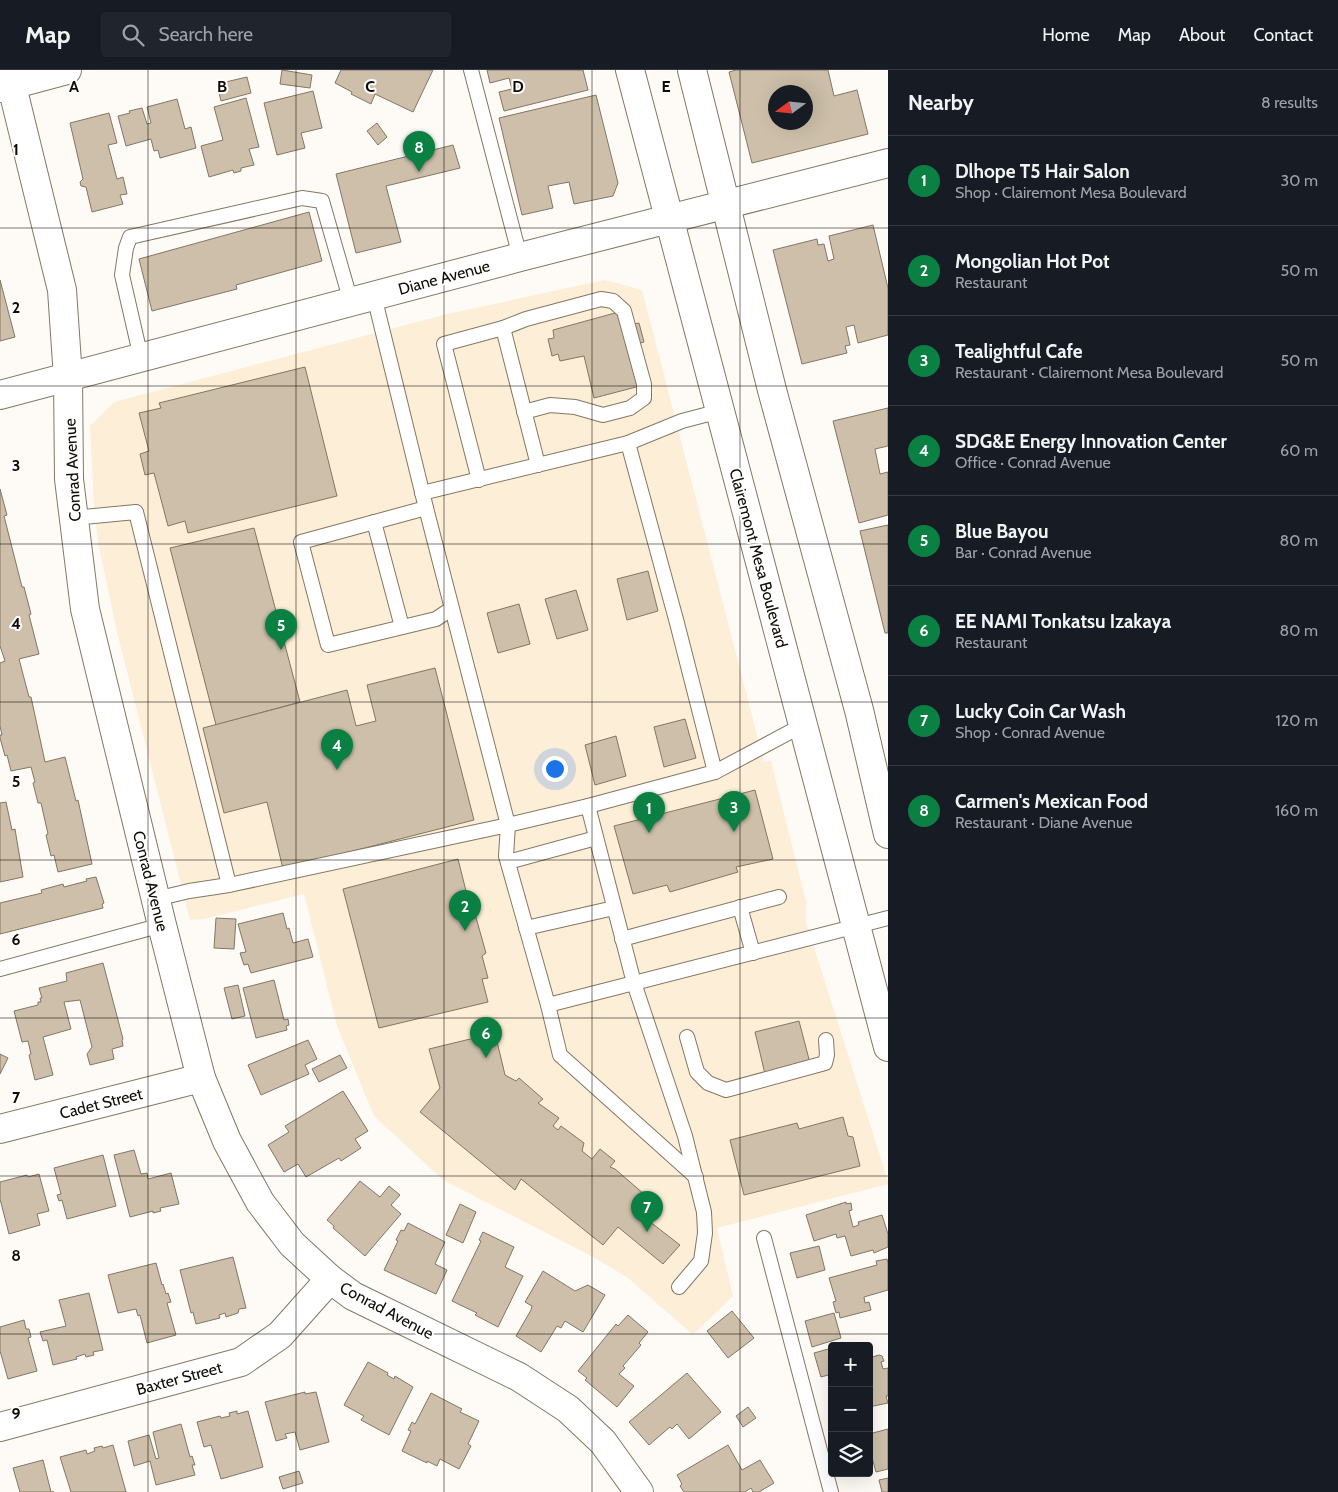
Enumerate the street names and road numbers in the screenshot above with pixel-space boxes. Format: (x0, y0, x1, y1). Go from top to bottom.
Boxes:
street label: Diane Avenue (396, 256, 492, 299)
street label: Conrad Avenue (60, 418, 85, 522)
street label: Clairemont Mesa Boulevard (725, 466, 792, 650)
street label: Conrad Avenue (129, 829, 172, 933)
street label: Cadet Street (58, 1084, 145, 1123)
street label: Conrad Avenue (337, 1278, 437, 1343)
street label: Baxter Street (134, 1358, 225, 1399)

